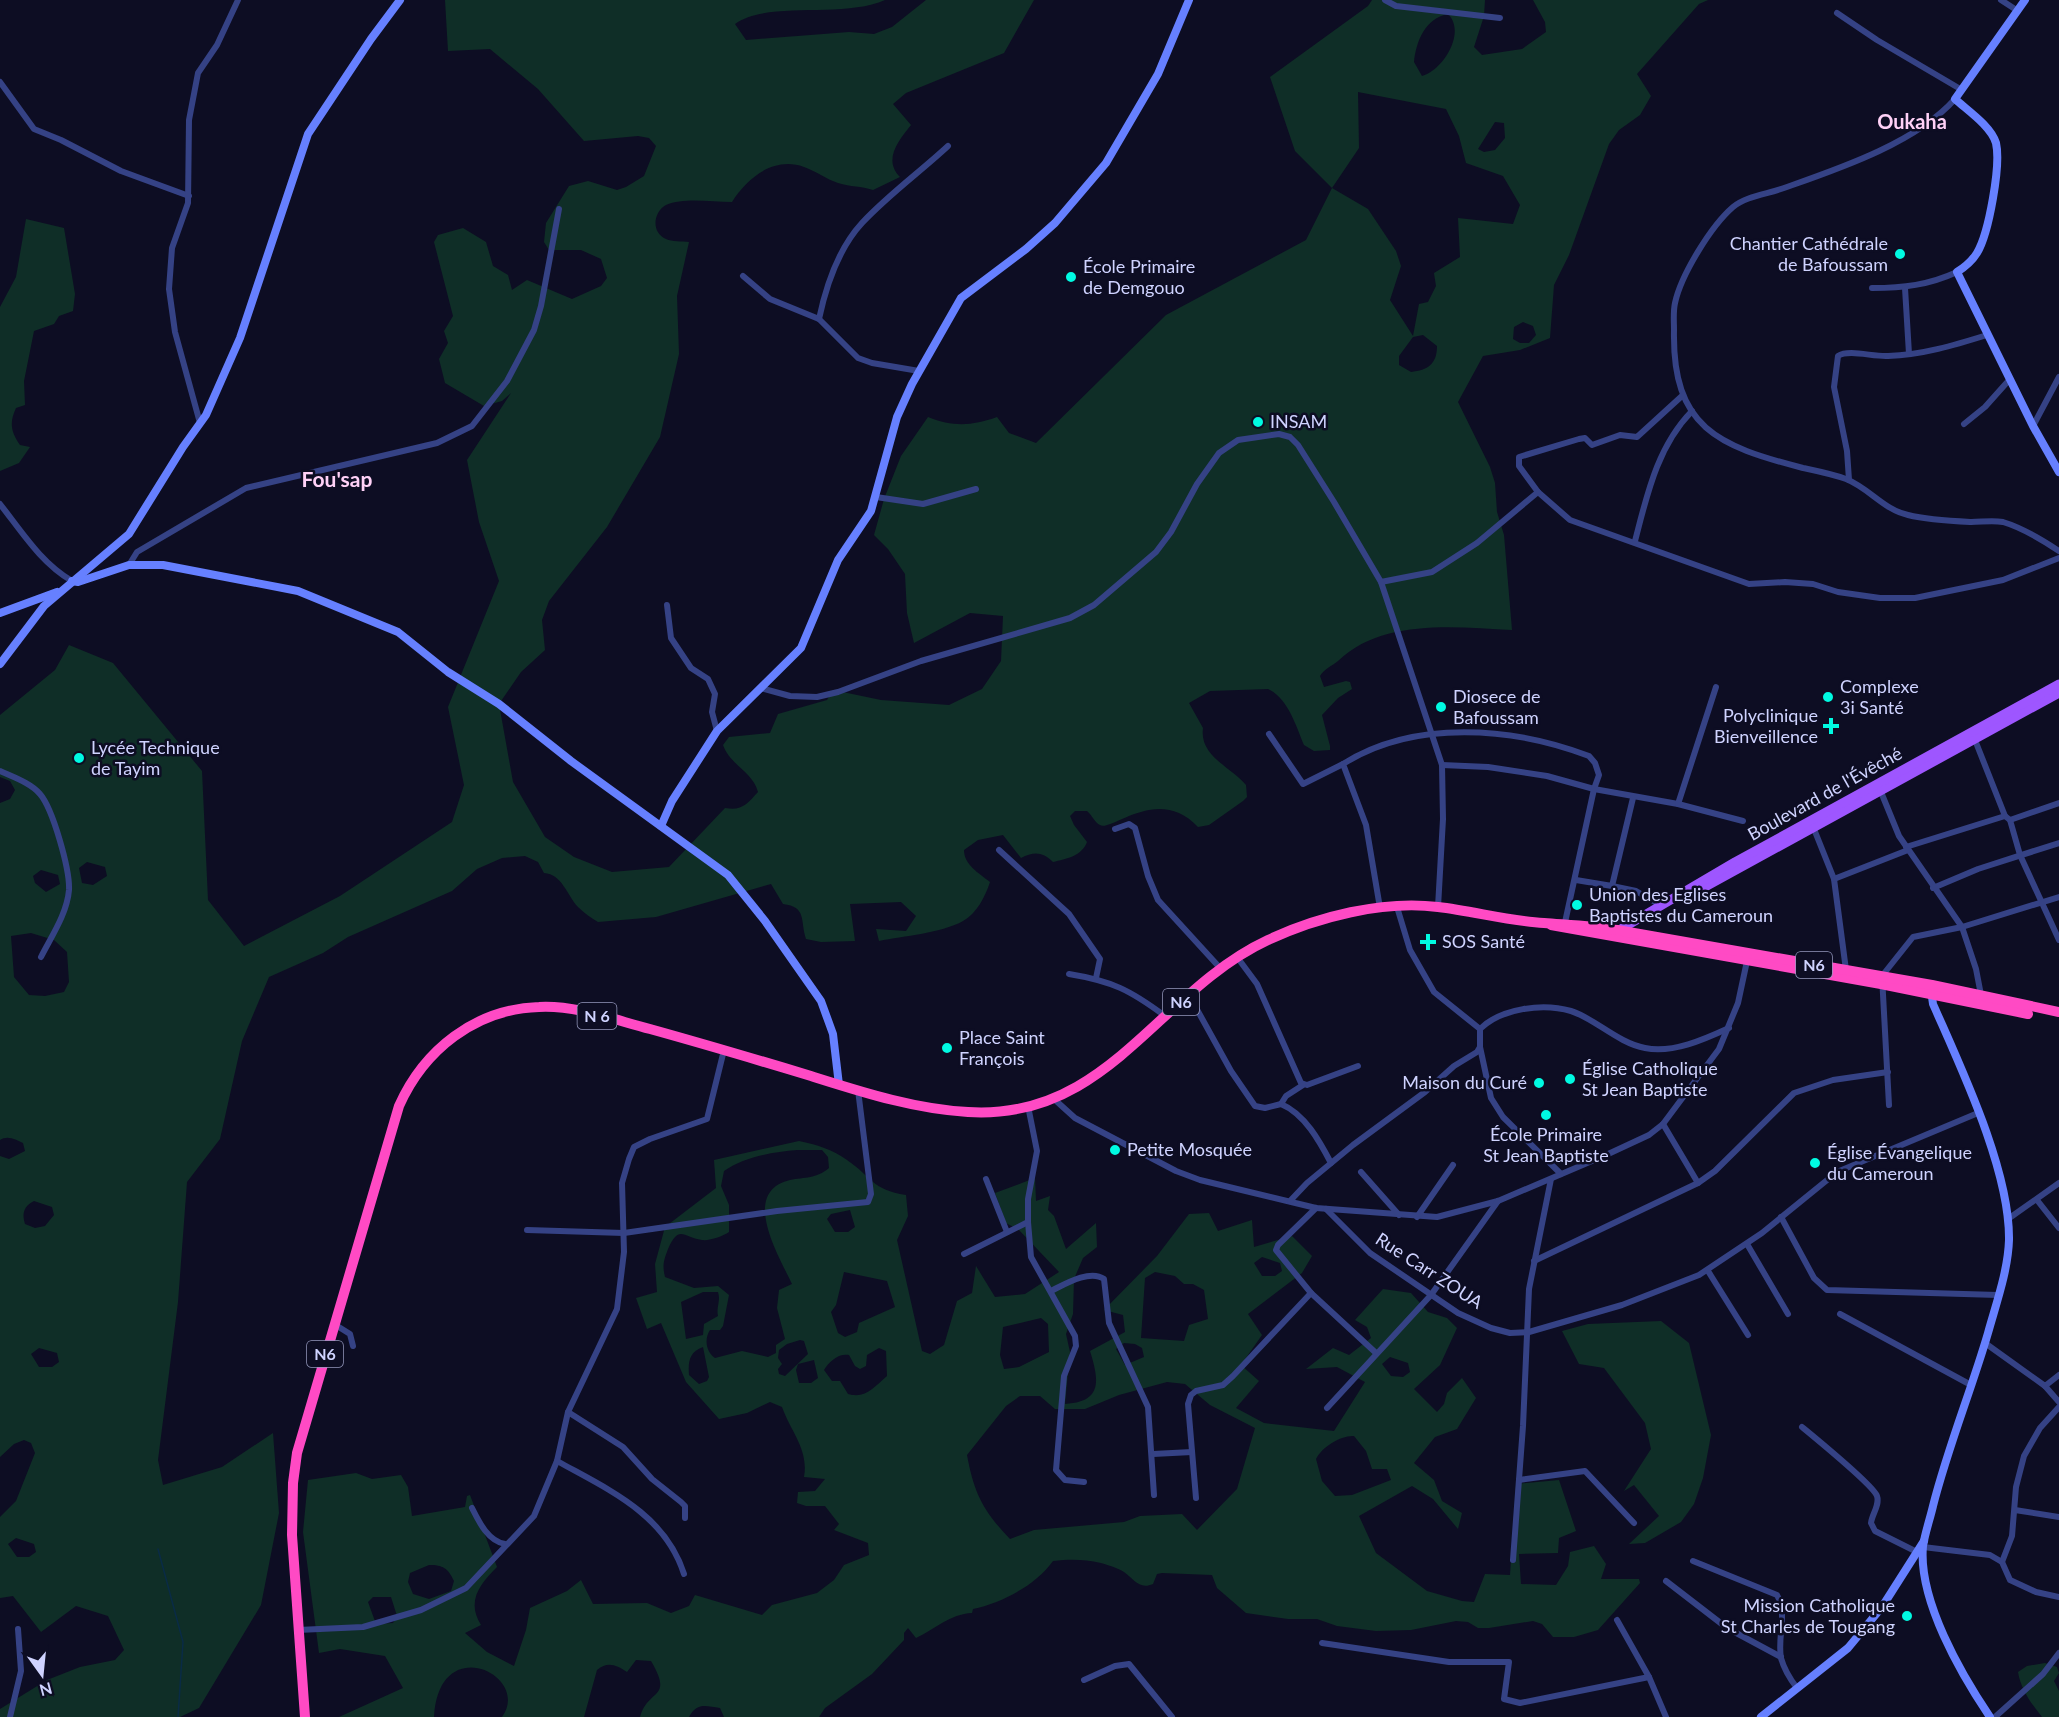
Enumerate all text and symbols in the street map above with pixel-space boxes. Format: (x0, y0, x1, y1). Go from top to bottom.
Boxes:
district label: Oukaha (1877, 109, 1947, 133)
place label: Chantier Cathédrale de Bafoussam (1730, 232, 1888, 275)
marker: Chantier Cathédrale de Bafoussam (1893, 247, 1907, 261)
place label: École Primaire de Demgouo (1083, 255, 1195, 298)
marker: École Primaire de Demgouo (1064, 270, 1078, 284)
place label: INSAM (1270, 410, 1327, 432)
marker: INSAM (1251, 415, 1265, 429)
district label: Fou'sap (302, 466, 372, 491)
place label: Complexe 3i Santé (1840, 675, 1919, 718)
place label: Diosece de Bafoussam (1453, 685, 1540, 728)
marker: Complexe 3i Santé (1821, 690, 1835, 704)
marker: Diosece de Bafoussam (1434, 700, 1448, 714)
place label: Polyclinique Bienveillence (1714, 704, 1818, 747)
marker: Polyclinique Bienveillence (1822, 717, 1840, 735)
place label: Lycée Technique de Tayim (91, 736, 220, 779)
street label: Boulevard de l'Évêché (1744, 742, 1906, 845)
marker: Lycée Technique de Tayim (72, 751, 86, 765)
place label: Union des Eglises Baptistes du Cameroun (1589, 883, 1773, 926)
marker: Union des Eglises Baptistes du Cameroun (1570, 898, 1584, 912)
place label: SOS Santé (1442, 930, 1525, 952)
marker: SOS Santé (1419, 933, 1437, 951)
road number: N6 (1796, 952, 1832, 978)
road number: N6 (1163, 989, 1199, 1015)
road number: N 6 (578, 1003, 616, 1029)
place label: Place Saint François (959, 1026, 1045, 1069)
marker: Place Saint François (940, 1041, 954, 1055)
place label: Église Catholique St Jean Baptiste (1582, 1057, 1718, 1100)
place label: Maison du Curé (1402, 1071, 1527, 1093)
marker: Église Catholique St Jean Baptiste (1563, 1072, 1577, 1086)
marker: Maison du Curé (1532, 1076, 1546, 1090)
marker: École Primaire St Jean Baptiste (1539, 1108, 1553, 1122)
place label: École Primaire St Jean Baptiste (1483, 1123, 1609, 1166)
place label: Petite Mosquée (1127, 1138, 1252, 1160)
place label: Église Évangelique du Cameroun (1827, 1141, 1972, 1184)
marker: Petite Mosquée (1108, 1143, 1122, 1157)
marker: Église Évangelique du Cameroun (1808, 1156, 1822, 1170)
street label: Rue Carr ZOUA (1372, 1227, 1488, 1313)
road number: N6 (307, 1341, 343, 1367)
place label: Mission Catholique St Charles de Tougang (1721, 1594, 1895, 1637)
marker: Mission Catholique St Charles de Tougang (1900, 1609, 1914, 1623)
north arrow (12, 1645, 72, 1705)
text: N (38, 1679, 54, 1701)

